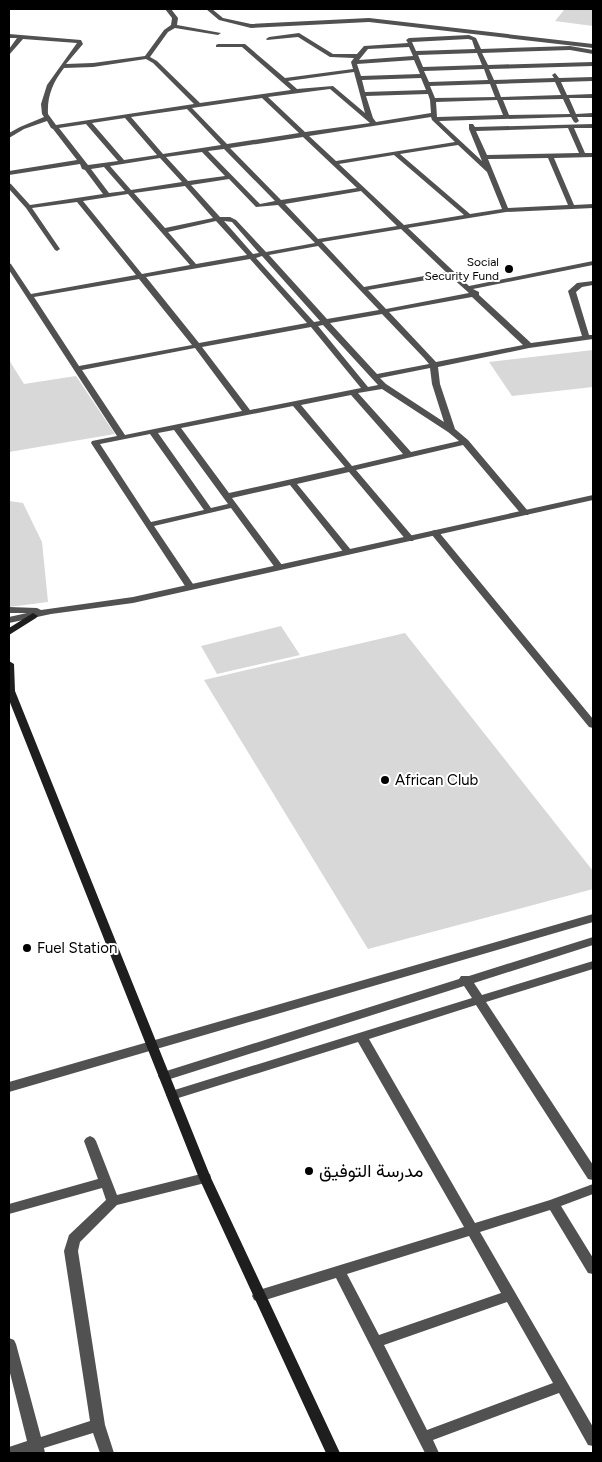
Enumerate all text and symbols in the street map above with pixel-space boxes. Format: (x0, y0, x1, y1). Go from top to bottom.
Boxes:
place label: Social Security Fund (424, 255, 499, 283)
marker: Social Security Fund (503, 263, 515, 275)
place label: African Club (395, 771, 479, 789)
marker: African Club (379, 774, 391, 786)
place label: Fuel Station (37, 939, 117, 957)
marker: Fuel Station (21, 942, 33, 954)
place label: مدرسة التوفيق (319, 1160, 423, 1182)
marker: مدرسة التوفيق (303, 1165, 315, 1177)

